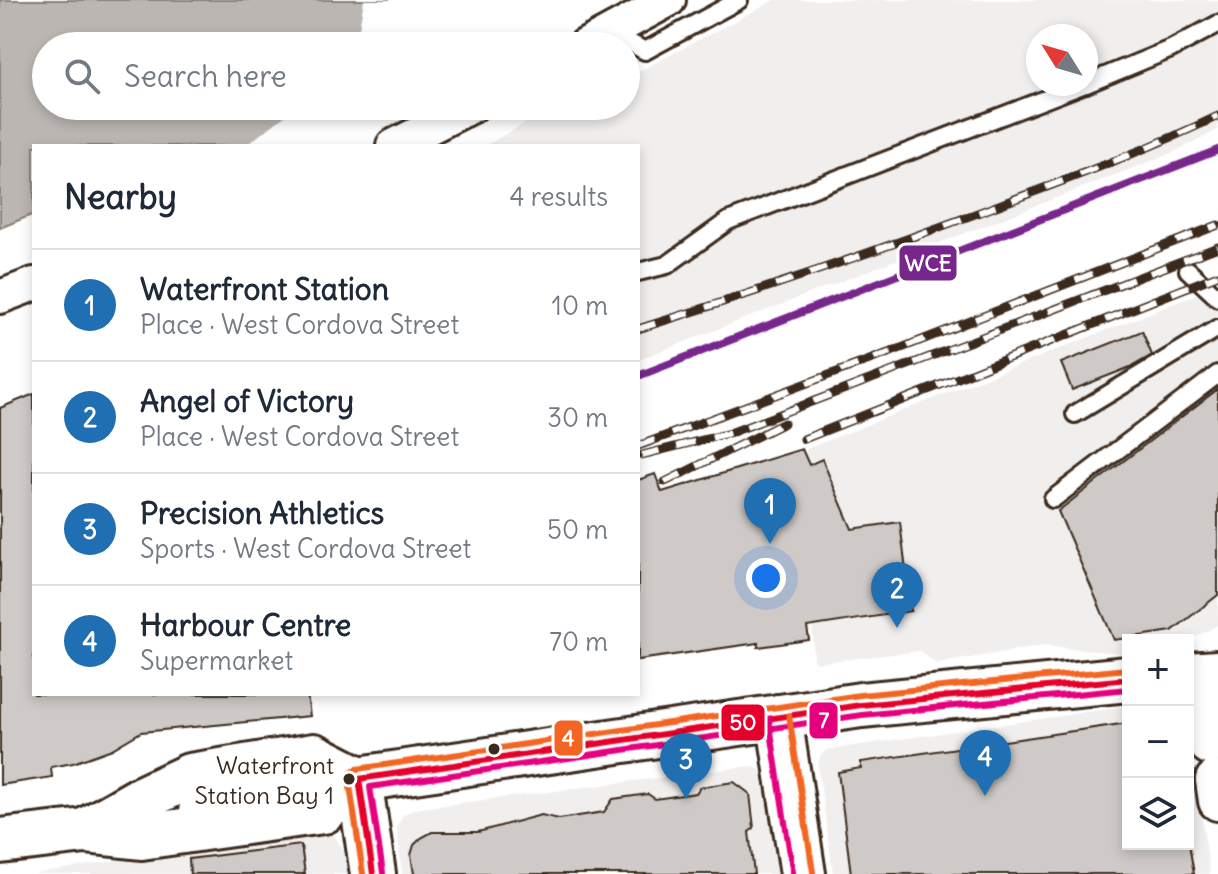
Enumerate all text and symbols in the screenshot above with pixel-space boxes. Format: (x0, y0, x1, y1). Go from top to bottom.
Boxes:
north arrow (1026, 24, 1098, 96)
search box (32, 32, 640, 120)
icon: search (60, 54, 104, 98)
text: Search here (124, 57, 287, 95)
text: Nearby (64, 175, 177, 218)
text: 4 results (510, 180, 608, 213)
line badge: WCE (898, 244, 958, 282)
text: WCE (904, 249, 952, 277)
text: Waterfront Station (140, 270, 389, 308)
text: 1 (85, 289, 95, 322)
text: 10 m (552, 289, 608, 322)
text: Place · West Cordova Street (140, 308, 459, 341)
text: Angel of Victory (140, 382, 354, 420)
text: 2 (83, 401, 97, 434)
text: 30 m (547, 401, 608, 434)
text: Place · West Cordova Street (140, 420, 459, 453)
pin: 1 (744, 478, 796, 544)
text: Precision Athletics (140, 494, 384, 532)
text: 3 (83, 513, 97, 546)
text: 50 m (547, 513, 608, 546)
text: Sports · West Cordova Street (140, 532, 471, 565)
your location (746, 558, 786, 598)
pin: 2 (871, 562, 923, 628)
text: Harbour Centre (140, 606, 351, 644)
text: 4 (82, 625, 98, 658)
text: 70 m (549, 625, 608, 658)
map controls (1122, 634, 1194, 850)
button: + (1122, 634, 1194, 706)
text: Supermarket (140, 644, 293, 677)
line badge: 7 (808, 701, 839, 740)
line badge: 50 (720, 703, 766, 742)
text: 7 (819, 706, 830, 734)
button: − (1122, 706, 1194, 778)
text: 50 (729, 708, 757, 736)
line badge: 4 (553, 719, 584, 757)
text: 4 (562, 724, 575, 752)
pin: 4 (959, 730, 1011, 796)
pin: 3 (660, 733, 712, 799)
unlabelled marker (486, 741, 502, 757)
place label: Waterfront Station Bay 1 (195, 750, 334, 810)
marker: Waterfront Station Bay 1 (341, 771, 357, 787)
button: layers (1122, 778, 1194, 850)

